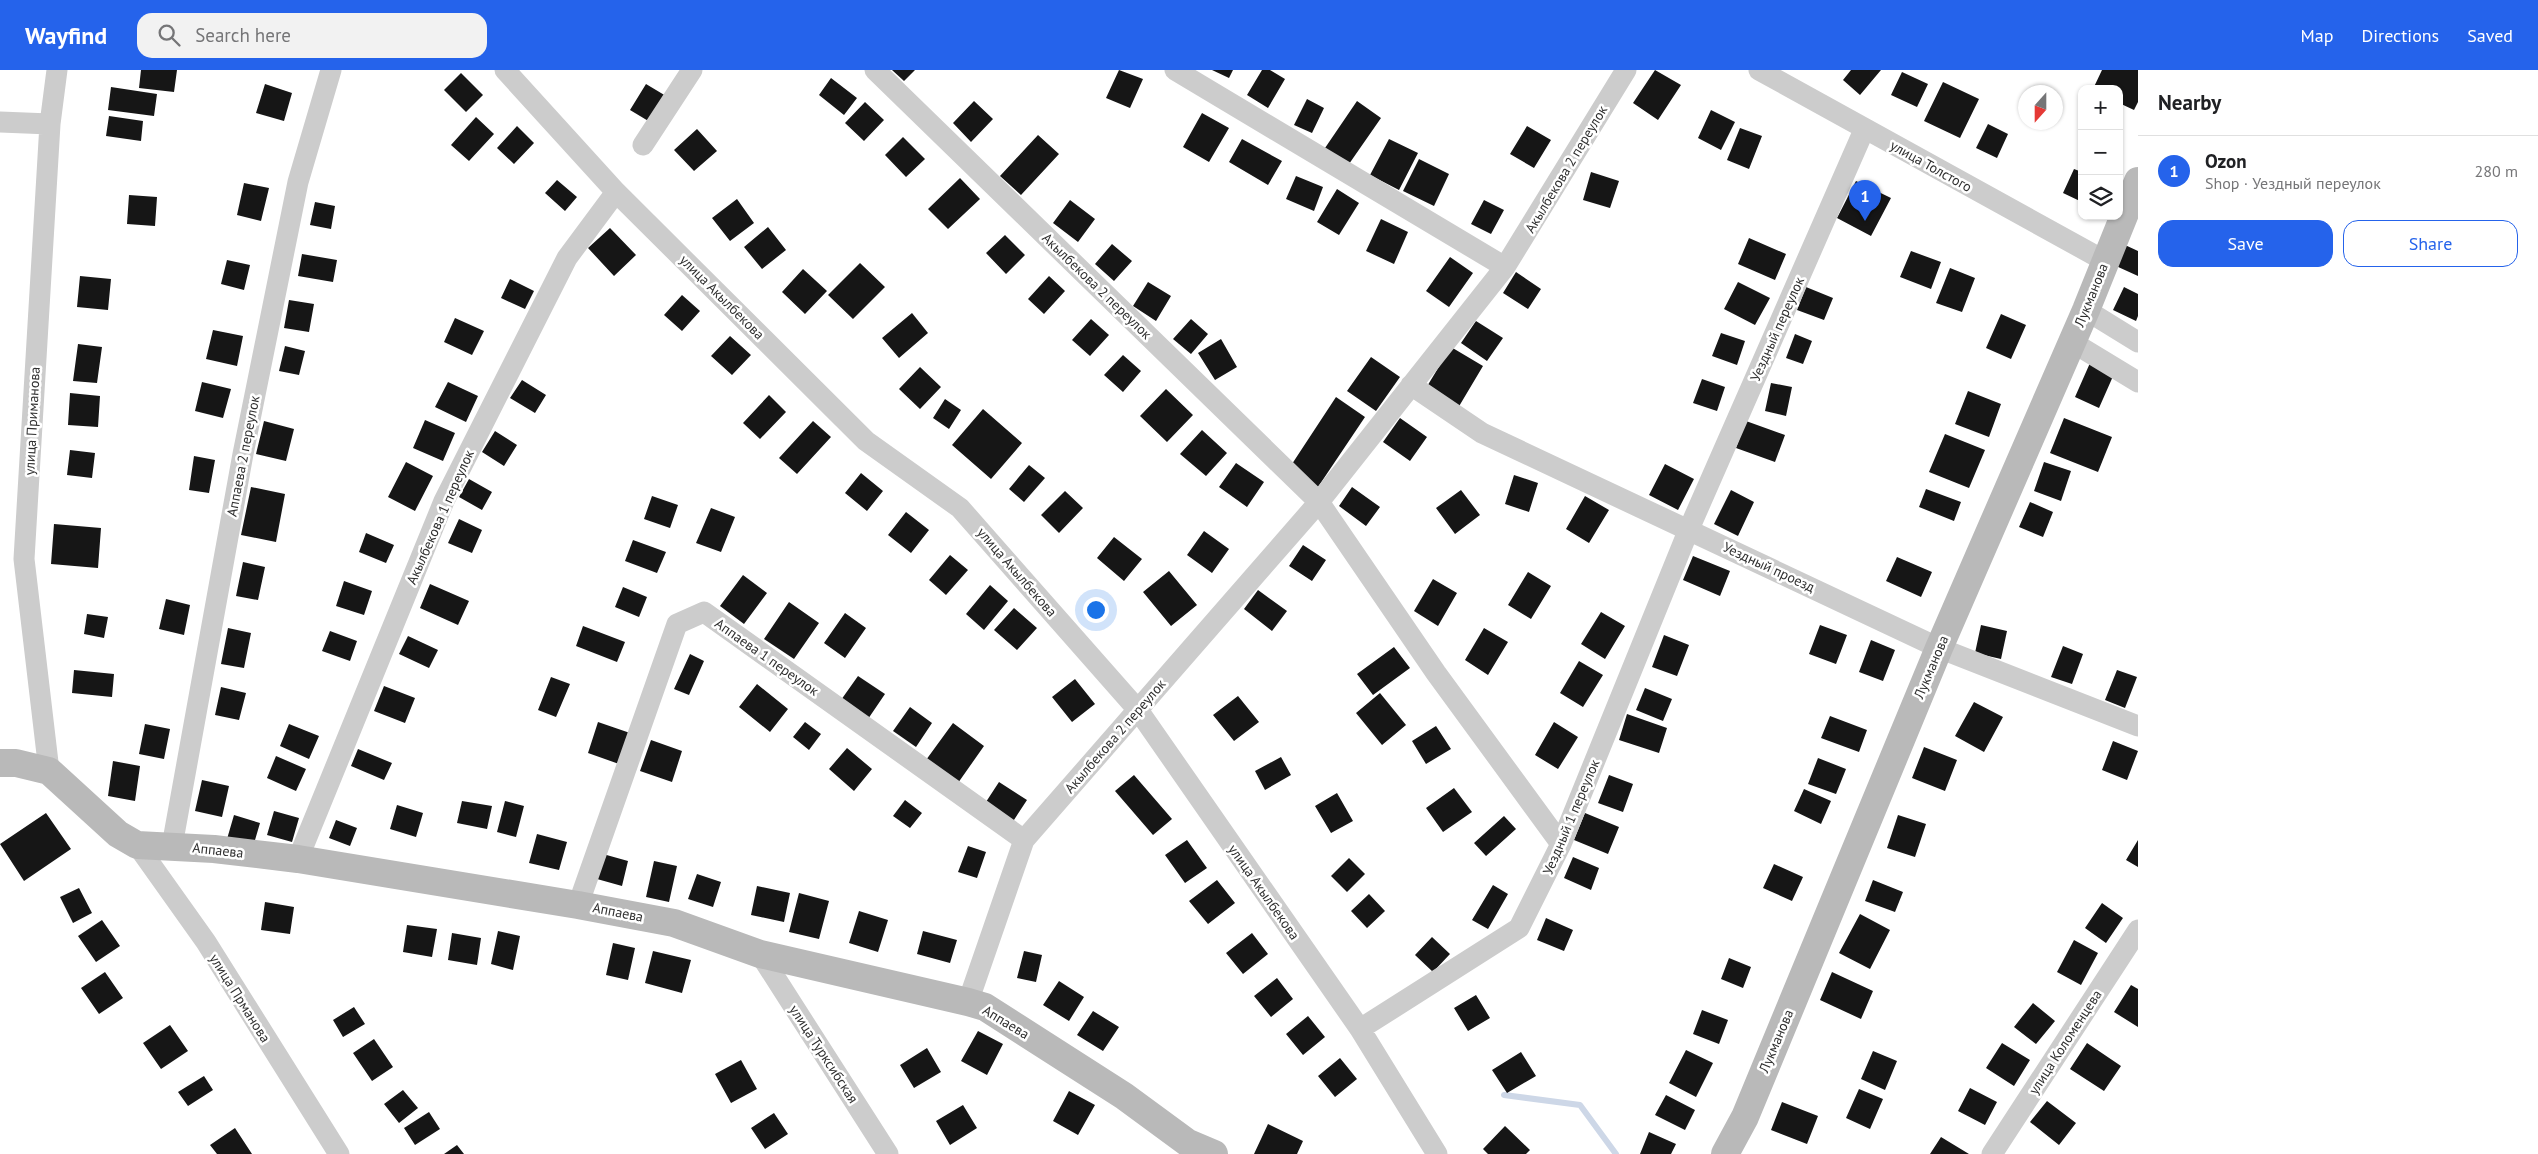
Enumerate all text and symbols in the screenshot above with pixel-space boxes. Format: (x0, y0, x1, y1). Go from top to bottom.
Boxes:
search box (137, 13, 487, 58)
text: Wayfind (25, 20, 107, 51)
icon: search (155, 21, 183, 49)
text: Search here (195, 23, 291, 47)
text: Map (2301, 24, 2333, 47)
text: Directions (2361, 24, 2439, 47)
text: Saved (2467, 24, 2513, 47)
north arrow (2018, 85, 2063, 130)
map controls (2078, 85, 2123, 220)
button: + (2078, 85, 2123, 130)
text: Nearby (2158, 89, 2221, 116)
street label: Акылбекова 2 переулок (1521, 102, 1611, 236)
button: − (2078, 130, 2123, 175)
street label: улица Толстого (1887, 136, 1975, 196)
text: Ozon (2205, 149, 2247, 173)
text: 1 (2169, 161, 2179, 181)
text: 280 m (2475, 161, 2518, 181)
text: Shop · Уездный переулок (2205, 173, 2381, 193)
button: layers (2078, 175, 2123, 220)
pin: 1 (1849, 180, 1881, 221)
button: Save (2158, 220, 2333, 267)
button: Share (2343, 220, 2518, 267)
street label: Акылбекова 2 переулок (1038, 229, 1156, 343)
street label: улица Акылбекова (676, 251, 768, 343)
street label: Лукманова (2070, 261, 2112, 330)
street label: Уездный переулок (1746, 274, 1808, 384)
street label: улица Приманова (20, 366, 44, 476)
street label: Аппаева 2 переулок (222, 394, 264, 518)
street label: Акылбекова 1 переулок (402, 447, 478, 587)
street label: улица Акылбекова (973, 524, 1061, 620)
street label: Уездный проезд (1720, 538, 1818, 596)
your location (1083, 597, 1109, 623)
street label: Аппаева 1 переулок (712, 614, 823, 700)
street label: Лукманова (1909, 633, 1952, 702)
street label: Акылбекова 2 переулок (1060, 675, 1170, 797)
street label: Уездный 1 переулок (1539, 756, 1604, 878)
street label: Аппаева (192, 838, 244, 862)
street label: улица Акылбекова (1224, 841, 1304, 943)
street label: Аппаева (591, 898, 645, 926)
street label: улица Прманова (206, 950, 274, 1046)
street label: улица Коломенцева (2024, 986, 2106, 1098)
street label: улица Турксибская (786, 1001, 862, 1107)
street label: Аппаева (979, 1001, 1033, 1043)
street label: Лукманова (1754, 1007, 1797, 1076)

